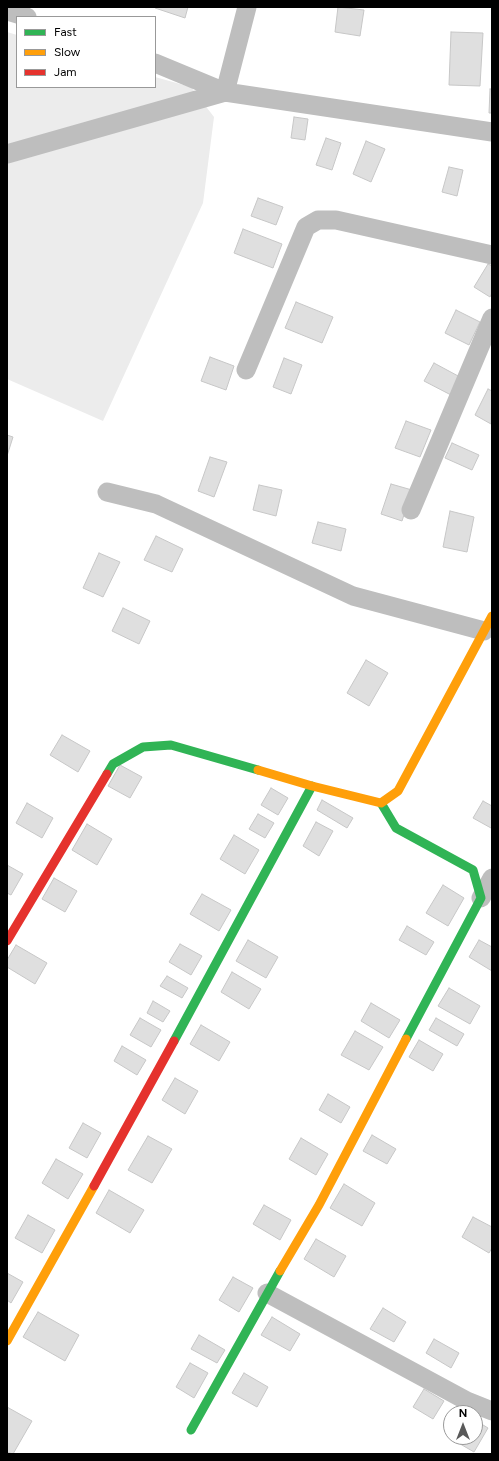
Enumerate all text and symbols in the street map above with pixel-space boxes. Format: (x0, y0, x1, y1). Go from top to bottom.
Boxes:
legend (16, 16, 156, 88)
text: Fast (54, 25, 77, 39)
text: Slow (54, 45, 80, 59)
text: Jam (54, 65, 77, 79)
north arrow (443, 1405, 483, 1445)
text: N (459, 1407, 467, 1420)

